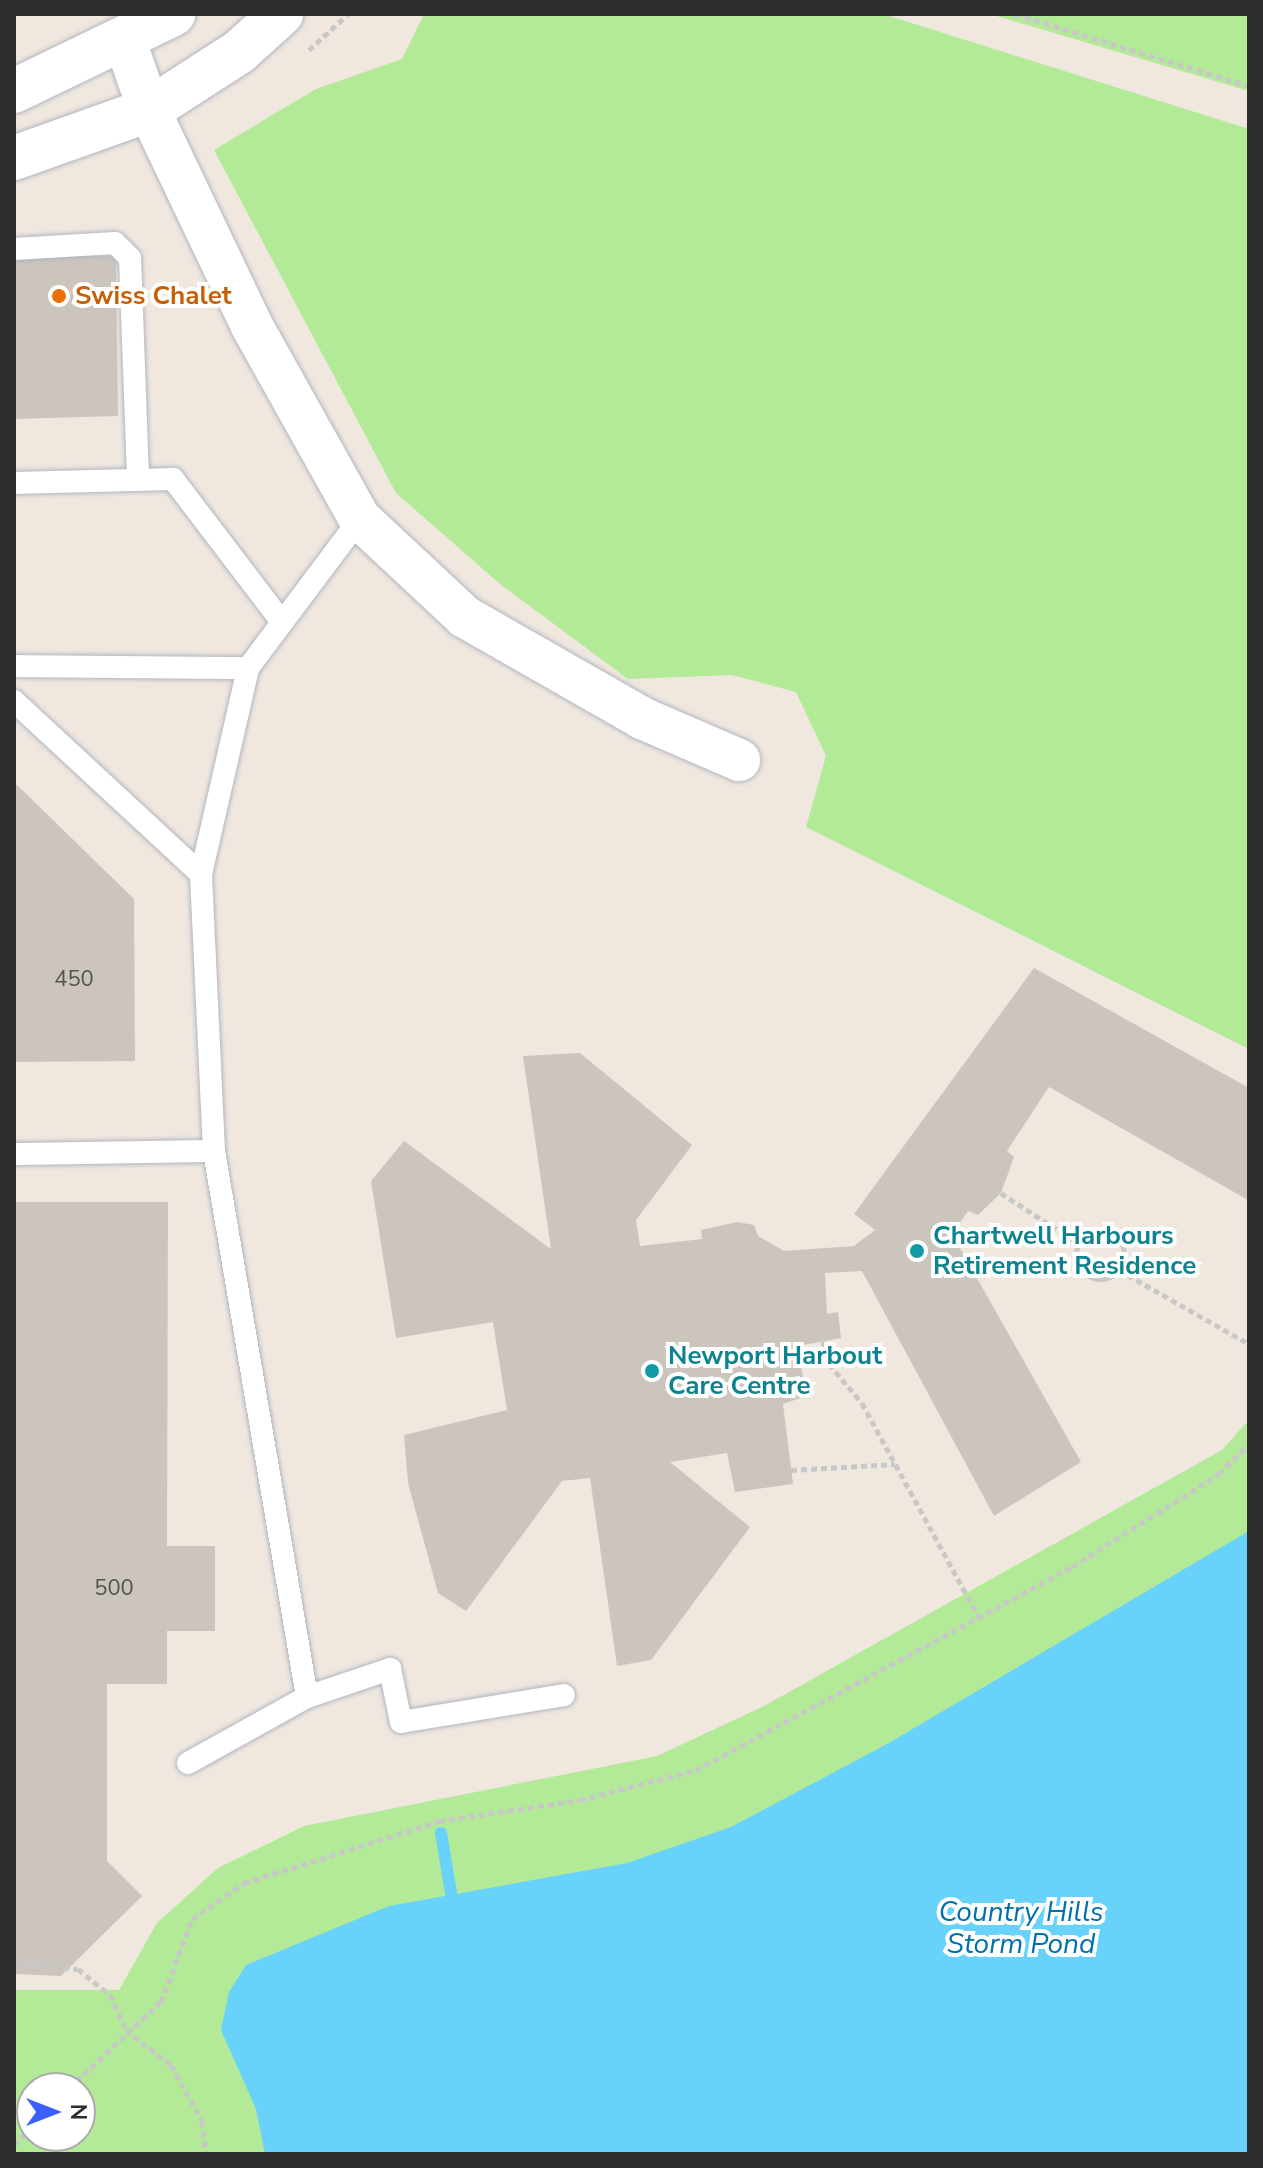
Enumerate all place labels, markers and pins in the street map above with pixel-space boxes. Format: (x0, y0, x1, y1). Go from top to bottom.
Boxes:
place label: Swiss Chalet (75, 280, 232, 312)
marker: Swiss Chalet (50, 287, 68, 305)
place label: Chartwell Harbours Retirement Residence (933, 1220, 1196, 1282)
marker: Chartwell Harbours Retirement Residence (908, 1242, 926, 1260)
place label: Newport Harbout Care Centre (668, 1340, 882, 1402)
marker: Newport Harbout Care Centre (643, 1362, 661, 1380)

